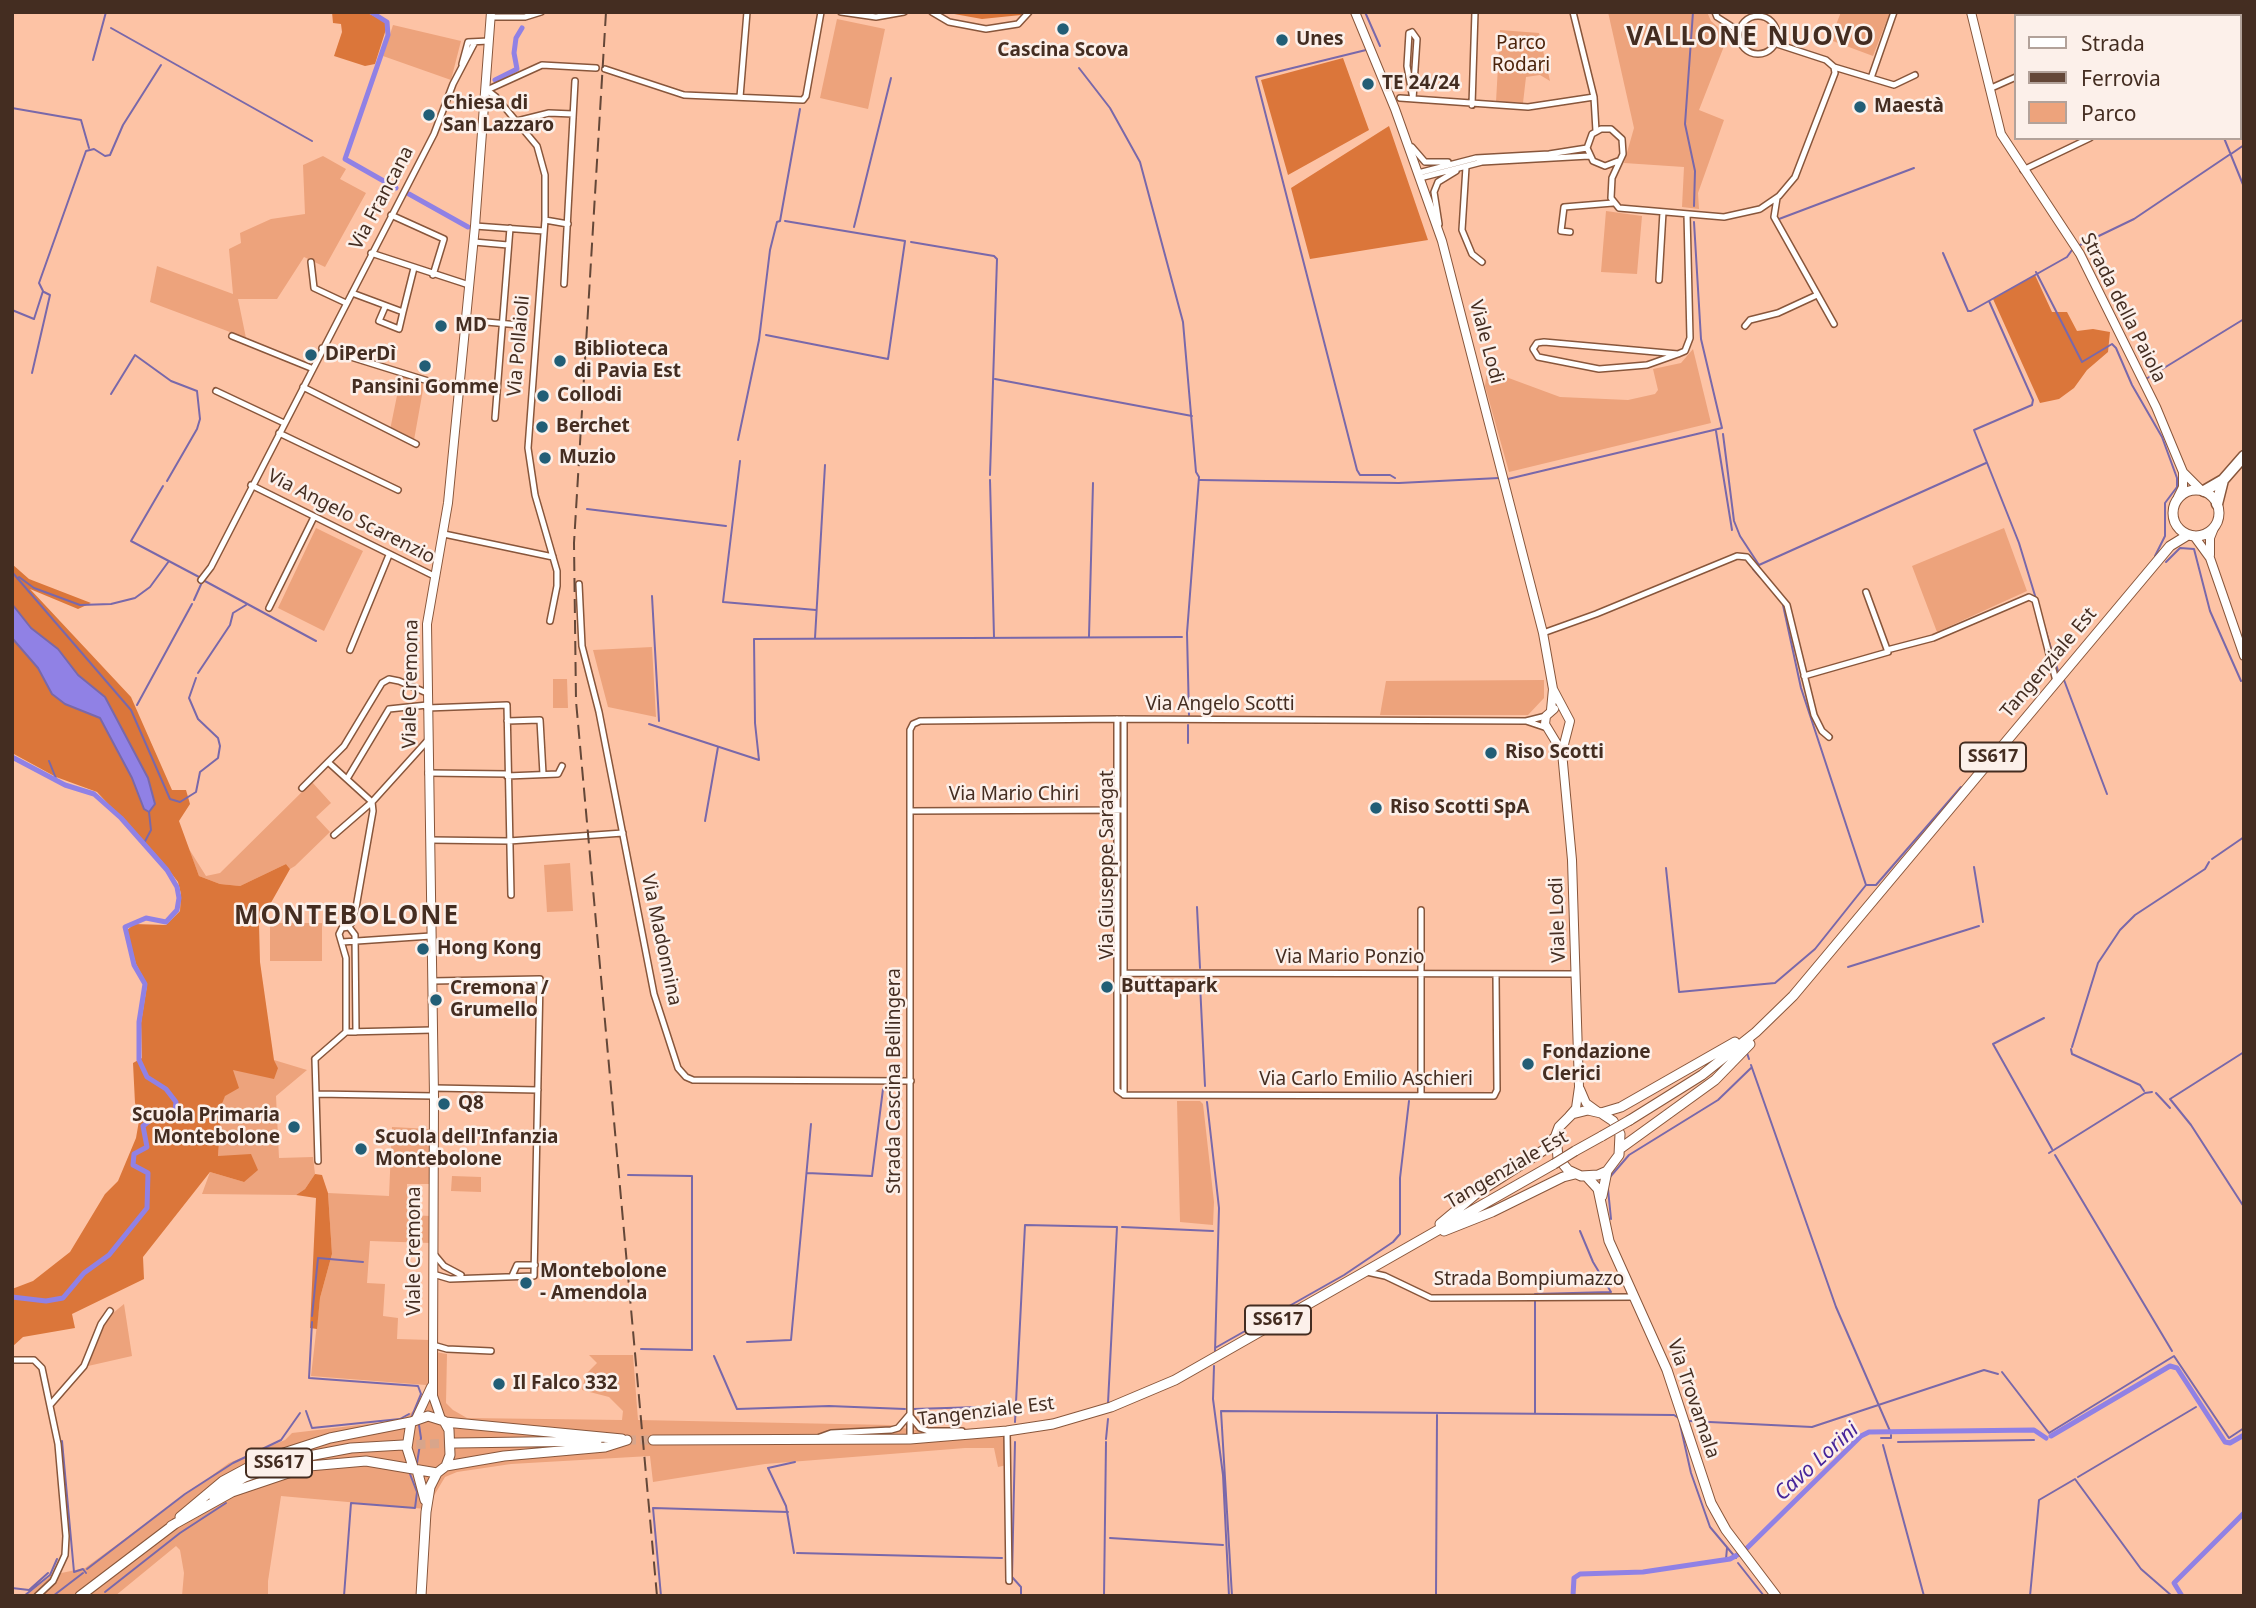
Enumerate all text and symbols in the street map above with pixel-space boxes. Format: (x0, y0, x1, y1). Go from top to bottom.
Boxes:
legend (2014, 14, 2242, 140)
marker: Cascina Scova (1055, 21, 1071, 37)
district label: VALLONE NUOVO (1628, 22, 1874, 54)
place label: Unes (1296, 29, 1344, 51)
text: Strada (2081, 29, 2145, 57)
marker: Unes (1274, 32, 1290, 48)
park label: Parco Rodari (1492, 33, 1550, 77)
place label: Cascina Scova (997, 40, 1129, 62)
text: Ferrovia (2081, 64, 2161, 92)
place label: TE 24/24 (1382, 73, 1460, 95)
marker: TE 24/24 (1360, 76, 1376, 92)
place label: Chiesa di San Lazzaro (443, 93, 554, 137)
place label: Maestà (1874, 96, 1944, 118)
marker: Maestà (1852, 99, 1868, 115)
text: Parco (2081, 99, 2137, 127)
marker: Chiesa di San Lazzaro (421, 107, 437, 123)
street label: Via Francana (345, 142, 419, 254)
street label: Strada della Paiola (2075, 229, 2171, 387)
street label: Via Pollaioli (503, 294, 535, 398)
street label: Viale Lodi (1464, 298, 1508, 386)
place label: MD (455, 315, 487, 337)
marker: MD (433, 318, 449, 334)
place label: Biblioteca di Pavia Est (574, 339, 681, 383)
place label: DiPerDì (325, 344, 396, 366)
marker: DiPerDì (303, 347, 319, 363)
marker: Biblioteca di Pavia Est (552, 353, 568, 369)
marker: Pansini Gomme (417, 358, 433, 374)
place label: Pansini Gomme (351, 377, 499, 399)
place label: Collodi (557, 385, 622, 407)
marker: Collodi (535, 388, 551, 404)
place label: Berchet (556, 416, 630, 438)
marker: Berchet (534, 419, 550, 435)
place label: Muzio (559, 447, 616, 469)
marker: Muzio (537, 450, 553, 466)
street label: Via Angelo Scarenzio (263, 465, 439, 569)
street label: Tangenziale Est (1996, 603, 2102, 723)
street label: Viale Cremona (398, 619, 424, 749)
street label: Via Angelo Scotti (1145, 694, 1295, 716)
place label: Riso Scotti (1505, 742, 1604, 764)
road number: SS617 (1960, 742, 2026, 772)
marker: Riso Scotti (1483, 745, 1499, 761)
street label: Via Giuseppe Saragat (1097, 770, 1119, 960)
street label: Via Mario Chiri (949, 784, 1079, 806)
place label: Riso Scotti SpA (1390, 797, 1529, 819)
marker: Riso Scotti SpA (1368, 800, 1384, 816)
street label: Via Madonnina (636, 872, 686, 1008)
street label: Viale Lodi (1545, 877, 1571, 963)
district label: MONTEBOLONE (235, 901, 459, 933)
place label: Hong Kong (437, 938, 542, 960)
marker: Hong Kong (415, 941, 431, 957)
street label: Via Mario Ponzio (1275, 947, 1425, 969)
street label: Strada Cascina Bellingera (884, 968, 906, 1194)
place label: Buttapark (1121, 976, 1218, 998)
place label: Cremona / Grumello (450, 978, 549, 1022)
marker: Buttapark (1099, 979, 1115, 995)
marker: Cremona / Grumello (428, 992, 444, 1008)
place label: Fondazione Clerici (1542, 1042, 1651, 1086)
marker: Fondazione Clerici (1520, 1056, 1536, 1072)
street label: Via Carlo Emilio Aschieri (1259, 1069, 1473, 1091)
place label: Q8 (458, 1093, 484, 1115)
marker: Q8 (436, 1096, 452, 1112)
place label: Scuola Primaria Montebolone (132, 1105, 280, 1149)
marker: Scuola Primaria Montebolone (286, 1119, 302, 1135)
street label: Tangenziale Est (1442, 1126, 1572, 1214)
place label: Scuola dell'Infanzia Montebolone (375, 1127, 558, 1171)
marker: Scuola dell'Infanzia Montebolone (353, 1141, 369, 1157)
street label: Viale Cremona (404, 1186, 426, 1316)
place label: Montebolone - Amendola (540, 1261, 667, 1305)
street label: Strada Bompiumazzo (1434, 1269, 1624, 1291)
marker: Montebolone - Amendola (518, 1275, 534, 1291)
road number: SS617 (1245, 1306, 1311, 1335)
street label: Via Trovamala (1662, 1336, 1724, 1462)
place label: Il Falco 332 (513, 1373, 618, 1395)
marker: Il Falco 332 (491, 1376, 507, 1392)
street label: Tangenziale Est (917, 1392, 1055, 1432)
water label: Cavo Lorini (1770, 1418, 1864, 1506)
road number: SS617 (246, 1448, 312, 1478)

